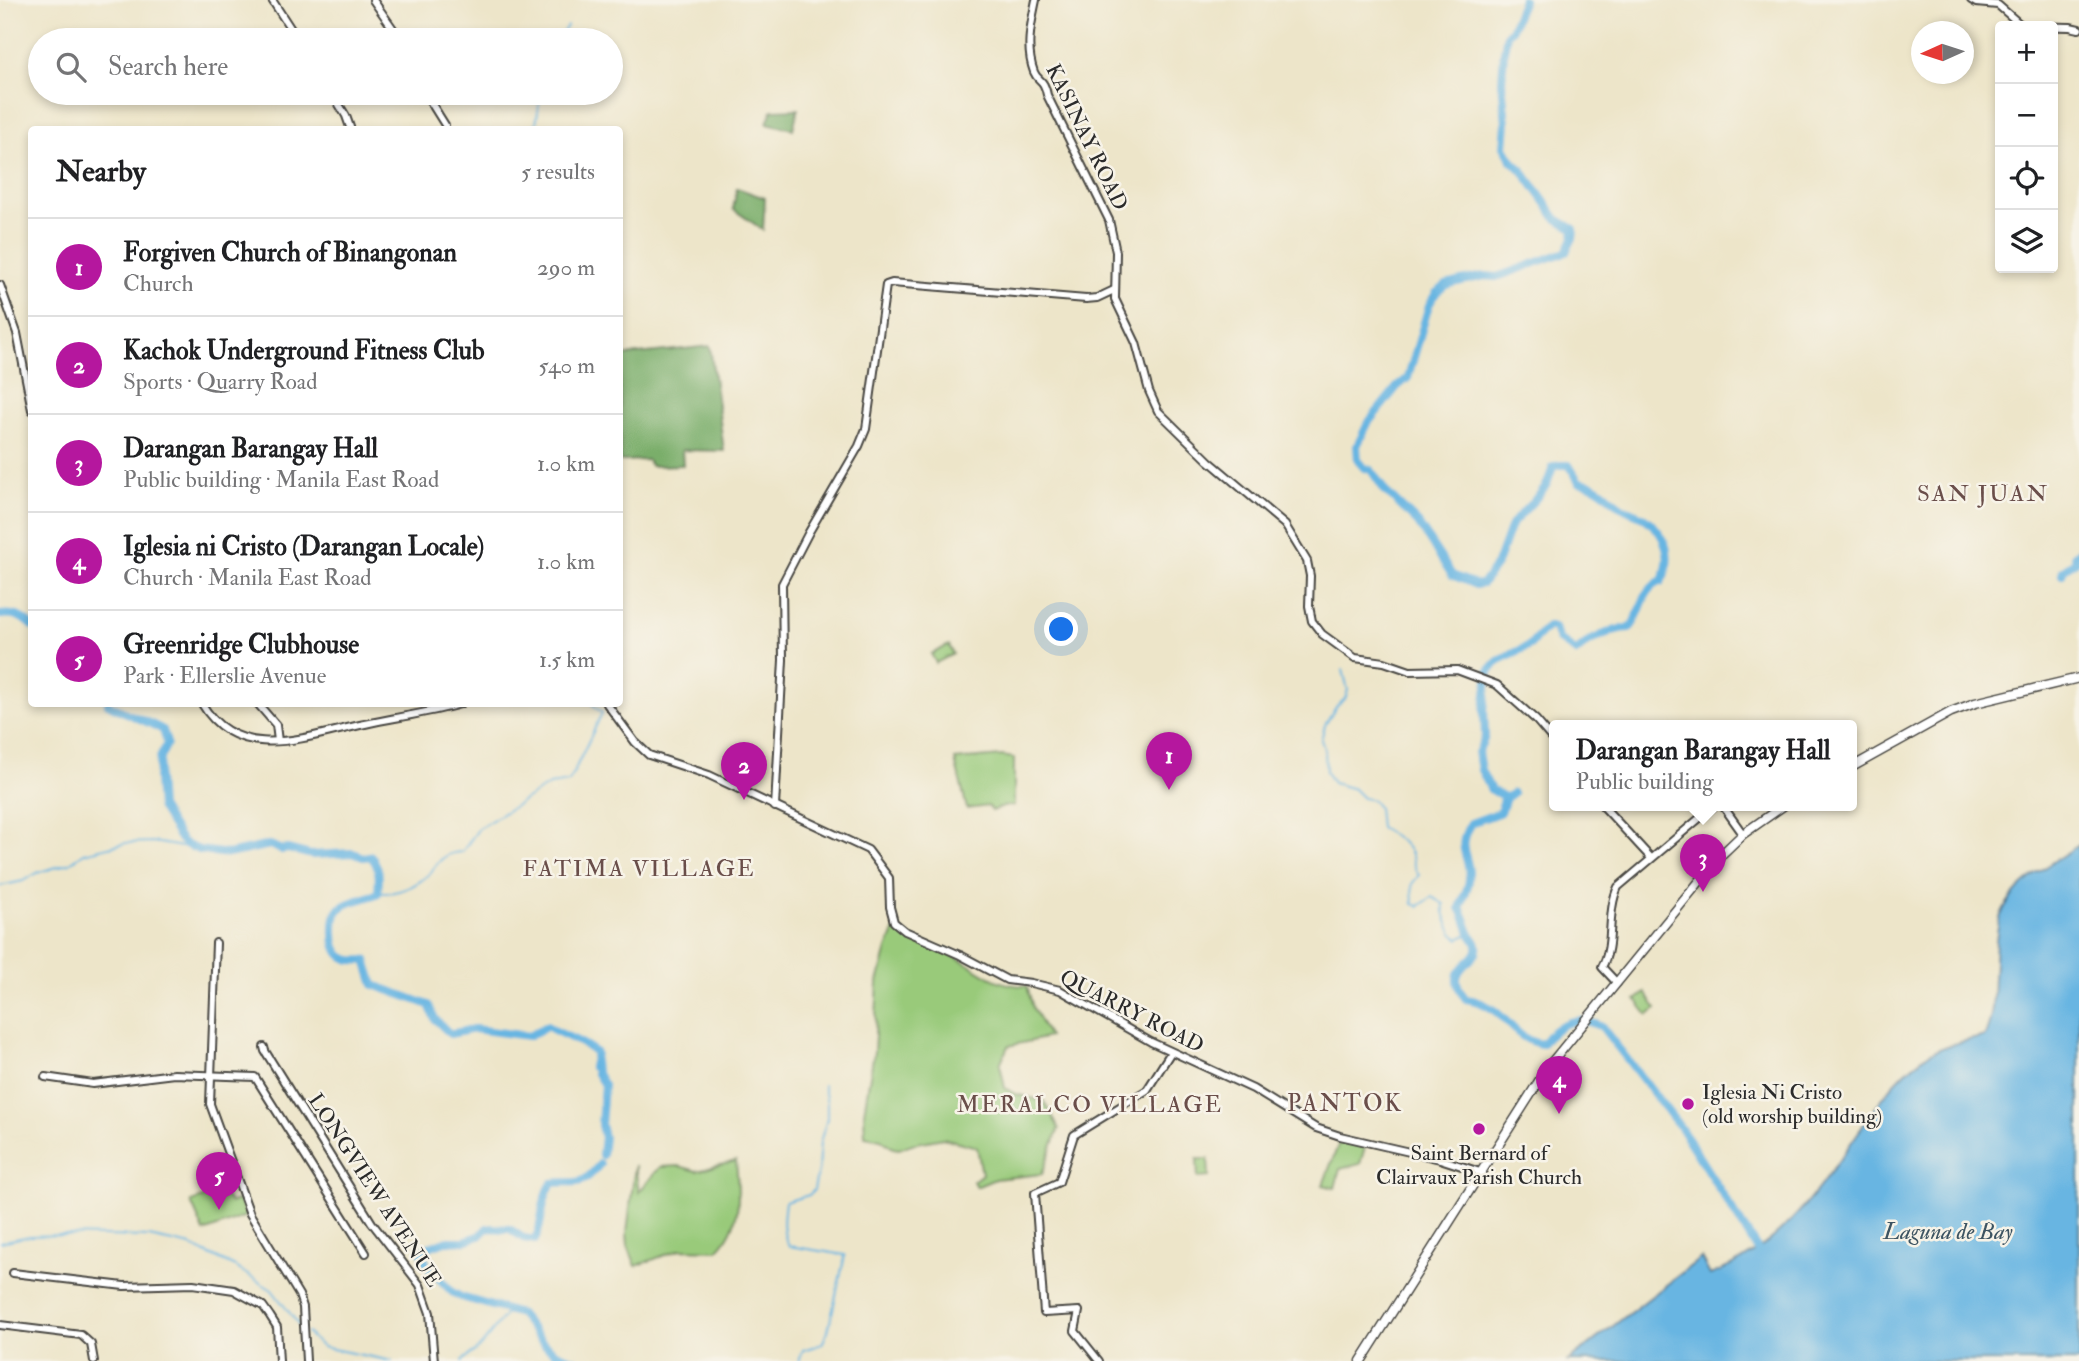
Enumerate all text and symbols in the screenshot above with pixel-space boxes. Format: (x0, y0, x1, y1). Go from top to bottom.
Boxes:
north arrow (1911, 21, 1974, 84)
map controls (1995, 21, 2058, 273)
button: + (1995, 21, 2058, 84)
search box (28, 28, 623, 105)
icon: search (52, 48, 90, 86)
text: Search here (108, 51, 228, 83)
street label: KASINAY ROAD (1039, 59, 1134, 215)
button: − (1995, 84, 2058, 147)
button: locate (1995, 147, 2058, 210)
text: Nearby (56, 153, 146, 190)
text: 5 results (521, 157, 595, 186)
button: layers (1995, 210, 2058, 273)
text: Forgiven Church of Binangonan (123, 237, 457, 269)
text: 1 (75, 253, 83, 282)
text: 290 m (537, 253, 595, 282)
text: Church (123, 269, 193, 298)
text: Kachok Underground Fitness Club (123, 335, 485, 367)
text: 2 (73, 351, 85, 380)
text: 540 m (539, 351, 595, 380)
text: Sports · Quarry Road (123, 367, 318, 396)
text: Darangan Barangay Hall (123, 433, 378, 465)
text: 3 (75, 449, 83, 478)
text: 1.0 km (537, 449, 595, 478)
text: Public building · Manila East Road (123, 465, 439, 494)
district label: SAN JUAN (1917, 479, 2049, 508)
text: Iglesia ni Cristo (Darangan Locale) (123, 531, 484, 563)
text: 4 (73, 547, 85, 576)
text: 1.0 km (537, 547, 595, 576)
text: Church · Manila East Road (123, 563, 372, 592)
your location (1044, 612, 1078, 646)
text: Greenridge Clubhouse (123, 629, 359, 661)
text: 5 (74, 645, 84, 674)
text: 1.5 km (539, 645, 595, 674)
text: Park · Ellerslie Avenue (123, 661, 326, 690)
popup (1549, 720, 1857, 811)
pin: 1 (1146, 732, 1192, 790)
text: Darangan Barangay Hall (1576, 735, 1831, 767)
pin: 2 (721, 742, 767, 800)
text: Public building (1576, 767, 1714, 796)
pin: 3 (1680, 834, 1726, 892)
district label: FATIMA VILLAGE (522, 854, 756, 883)
street label: QUARRY ROAD (1055, 964, 1208, 1059)
pin: 4 (1536, 1056, 1582, 1114)
place label: Iglesia Ni Cristo (old worship building) (1702, 1079, 1882, 1130)
street label: LONGVIEW AVENUE (302, 1088, 447, 1292)
district label: PANTOK (1287, 1088, 1403, 1119)
district label: MERALCO VILLAGE (957, 1090, 1223, 1119)
marker: Iglesia Ni Cristo (old worship building) (1680, 1096, 1696, 1112)
marker: Saint Bernard of Clairvaux Parish Church (1471, 1121, 1487, 1137)
place label: Saint Bernard of Clairvaux Parish Church (1376, 1140, 1582, 1191)
pin: 5 (196, 1152, 242, 1210)
water label: Laguna de Bay (1882, 1217, 2013, 1246)

